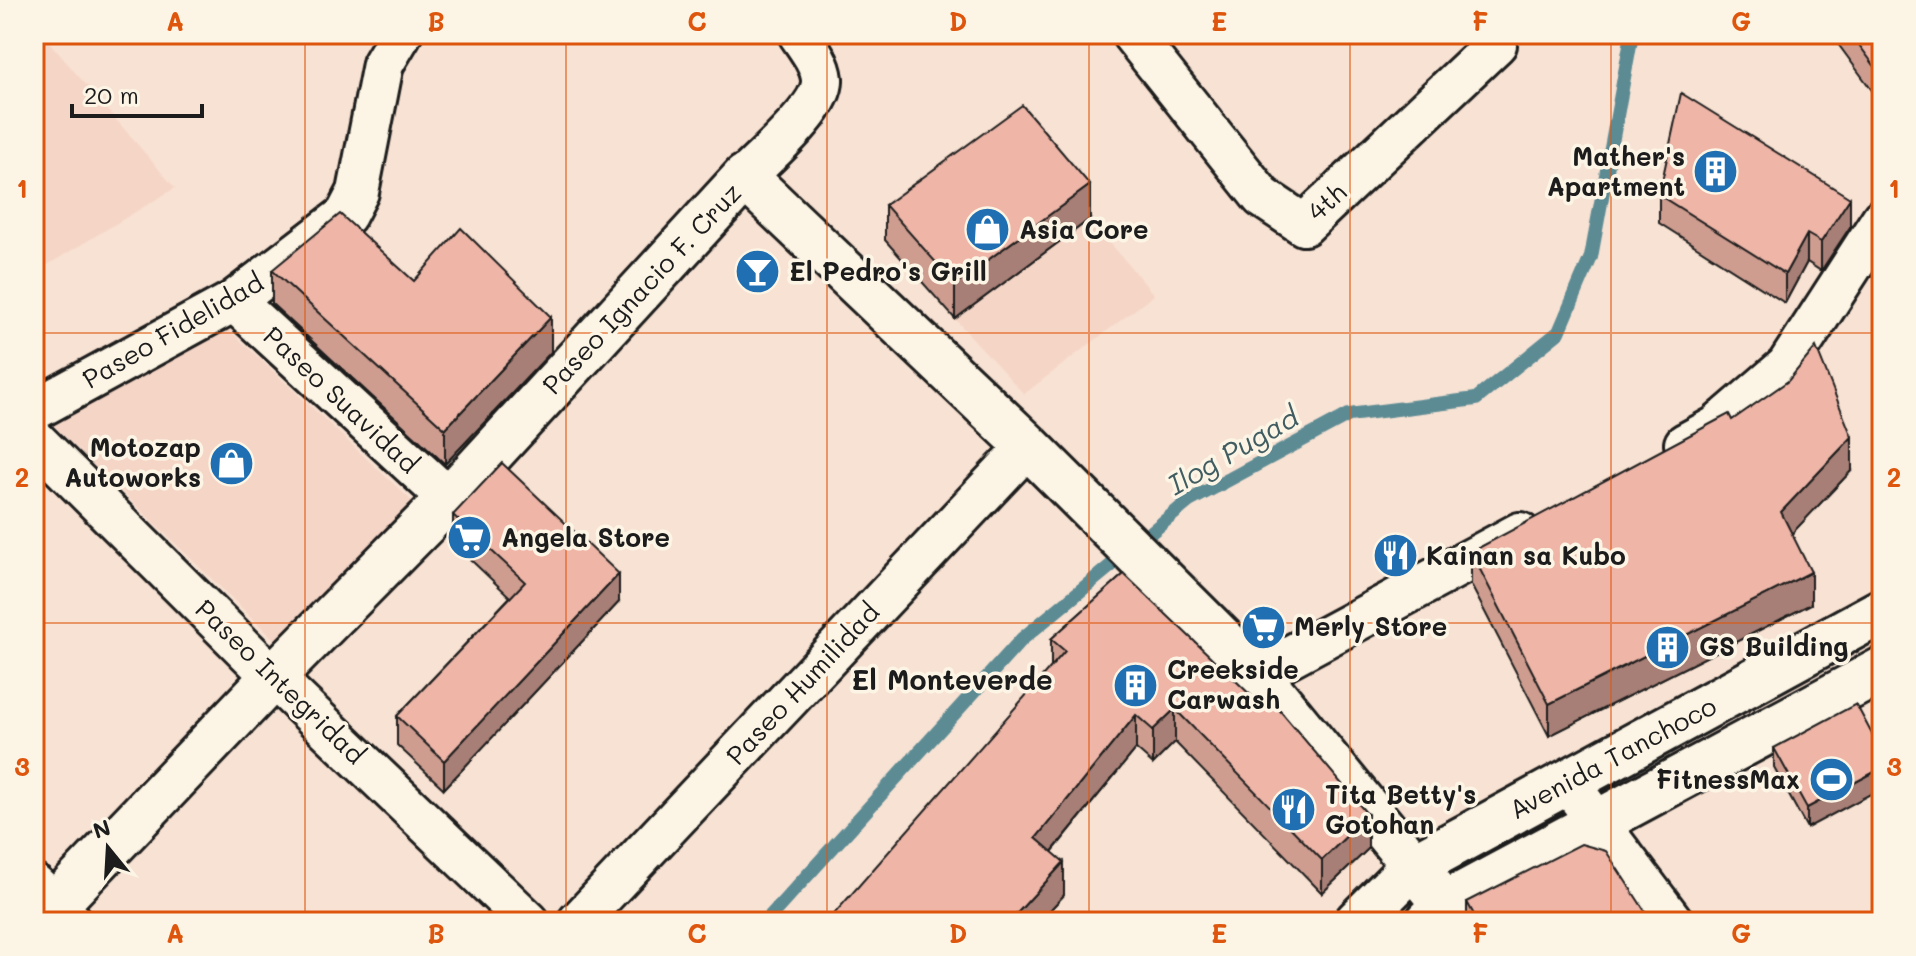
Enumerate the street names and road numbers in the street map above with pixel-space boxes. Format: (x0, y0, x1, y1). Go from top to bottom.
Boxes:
street label: Paseo Ignacio F. Cruz (534, 175, 748, 401)
street label: 4th (1300, 175, 1353, 228)
street label: Paseo Fidelidad (76, 265, 269, 396)
street label: Paseo Suavidad (257, 318, 427, 480)
street label: Paseo Integridad (189, 592, 373, 771)
street label: Paseo Humilidad (718, 595, 886, 772)
street label: Avenida Tanchoco (1503, 688, 1722, 826)

